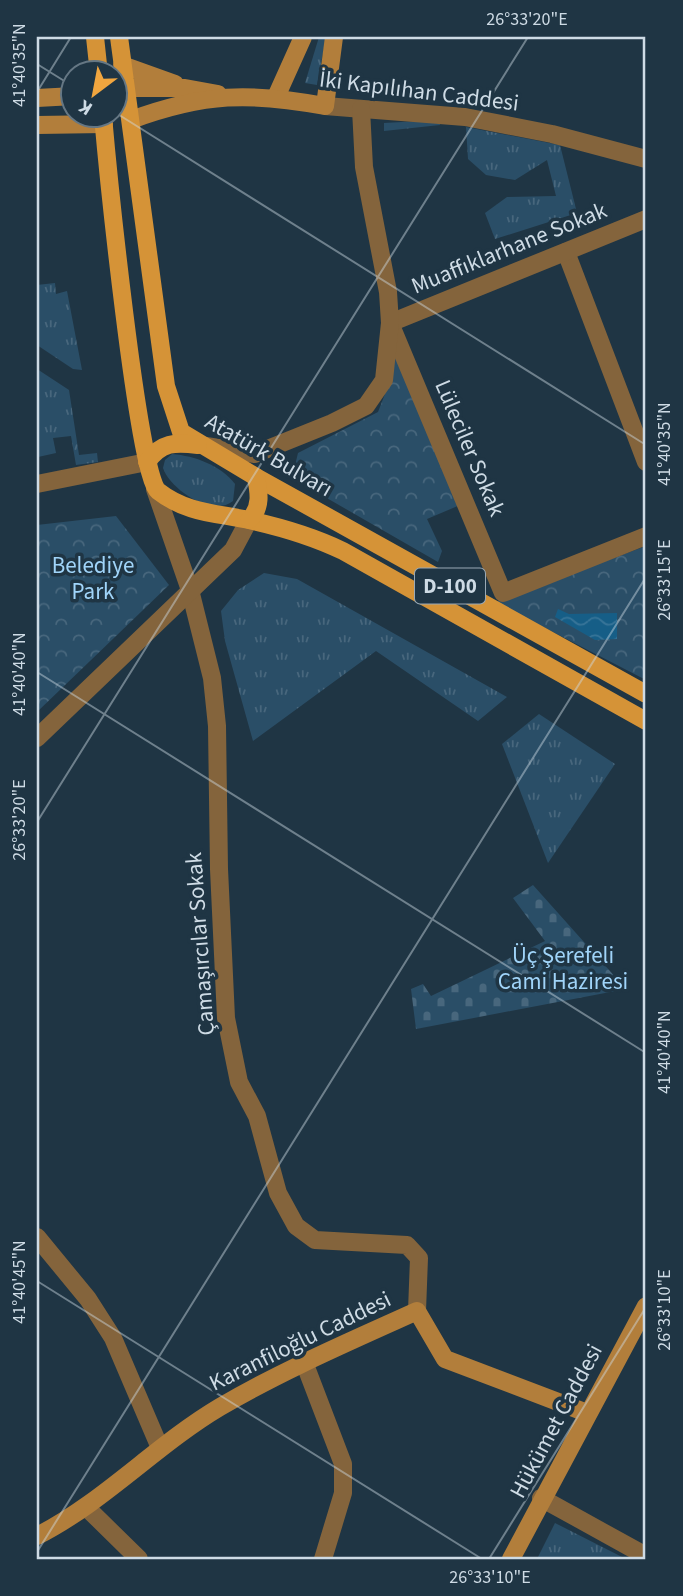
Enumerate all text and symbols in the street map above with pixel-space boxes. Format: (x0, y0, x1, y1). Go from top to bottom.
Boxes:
text: 26°33'20"E (486, 7, 568, 32)
text: 41°40'35"N (7, 23, 32, 107)
north arrow (60, 60, 130, 130)
street label: İki Kapılıhan Caddesi (317, 62, 521, 120)
text: K (73, 92, 98, 122)
street label: Muaffıklarhane Sokak (406, 193, 612, 302)
street label: Lüleciler Sokak (426, 375, 514, 522)
text: 41°40'35"N (652, 402, 677, 486)
street label: Atatürk Bulvarı (199, 405, 339, 505)
text: 26°33'15"E (652, 539, 677, 621)
park label: Belediye Park (52, 549, 134, 608)
road number: D-100 (415, 568, 485, 604)
text: 41°40'40"N (7, 632, 32, 716)
text: 26°33'20"E (7, 779, 32, 861)
street label: Çamaşırcılar Sokak (177, 851, 223, 1037)
park label: Üç Şerefeli Cami Haziresi (498, 939, 628, 998)
text: 41°40'40"N (652, 1010, 677, 1094)
text: 41°40'45"N (7, 1240, 32, 1324)
text: 26°33'10"E (652, 1269, 677, 1351)
street label: Karanfiloğlu Caddesi (203, 1283, 397, 1399)
street label: Hükümet Caddesi (501, 1338, 611, 1504)
text: 26°33'10"E (449, 1565, 531, 1590)

